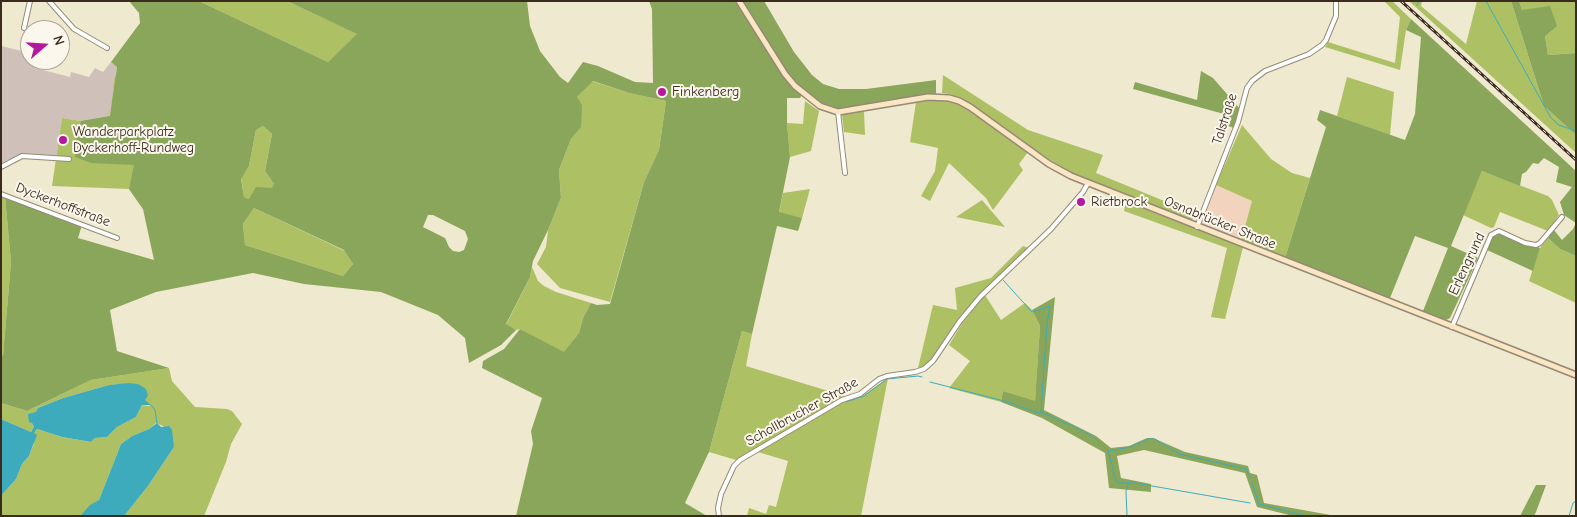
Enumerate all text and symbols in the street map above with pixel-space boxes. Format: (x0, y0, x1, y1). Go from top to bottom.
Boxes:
north arrow (20, 20, 70, 70)
text: N (49, 33, 68, 47)
place label: Finkenberg (672, 84, 739, 100)
marker: Finkenberg (656, 86, 668, 98)
street label: Talstraße (1209, 91, 1241, 147)
place label: Wanderparkplatz Dyckerhoff-Rundweg (73, 124, 194, 156)
marker: Wanderparkplatz Dyckerhoff-Rundweg (57, 134, 69, 146)
street label: Dyckerhoffstraße (13, 179, 113, 231)
street label: Osnabrücker Straße (1162, 193, 1278, 253)
place label: Rietbrock (1091, 194, 1147, 210)
marker: Rietbrock (1075, 196, 1087, 208)
street label: Erlengrund (1445, 230, 1489, 298)
street label: Schollbrucher Straße (743, 374, 861, 450)

